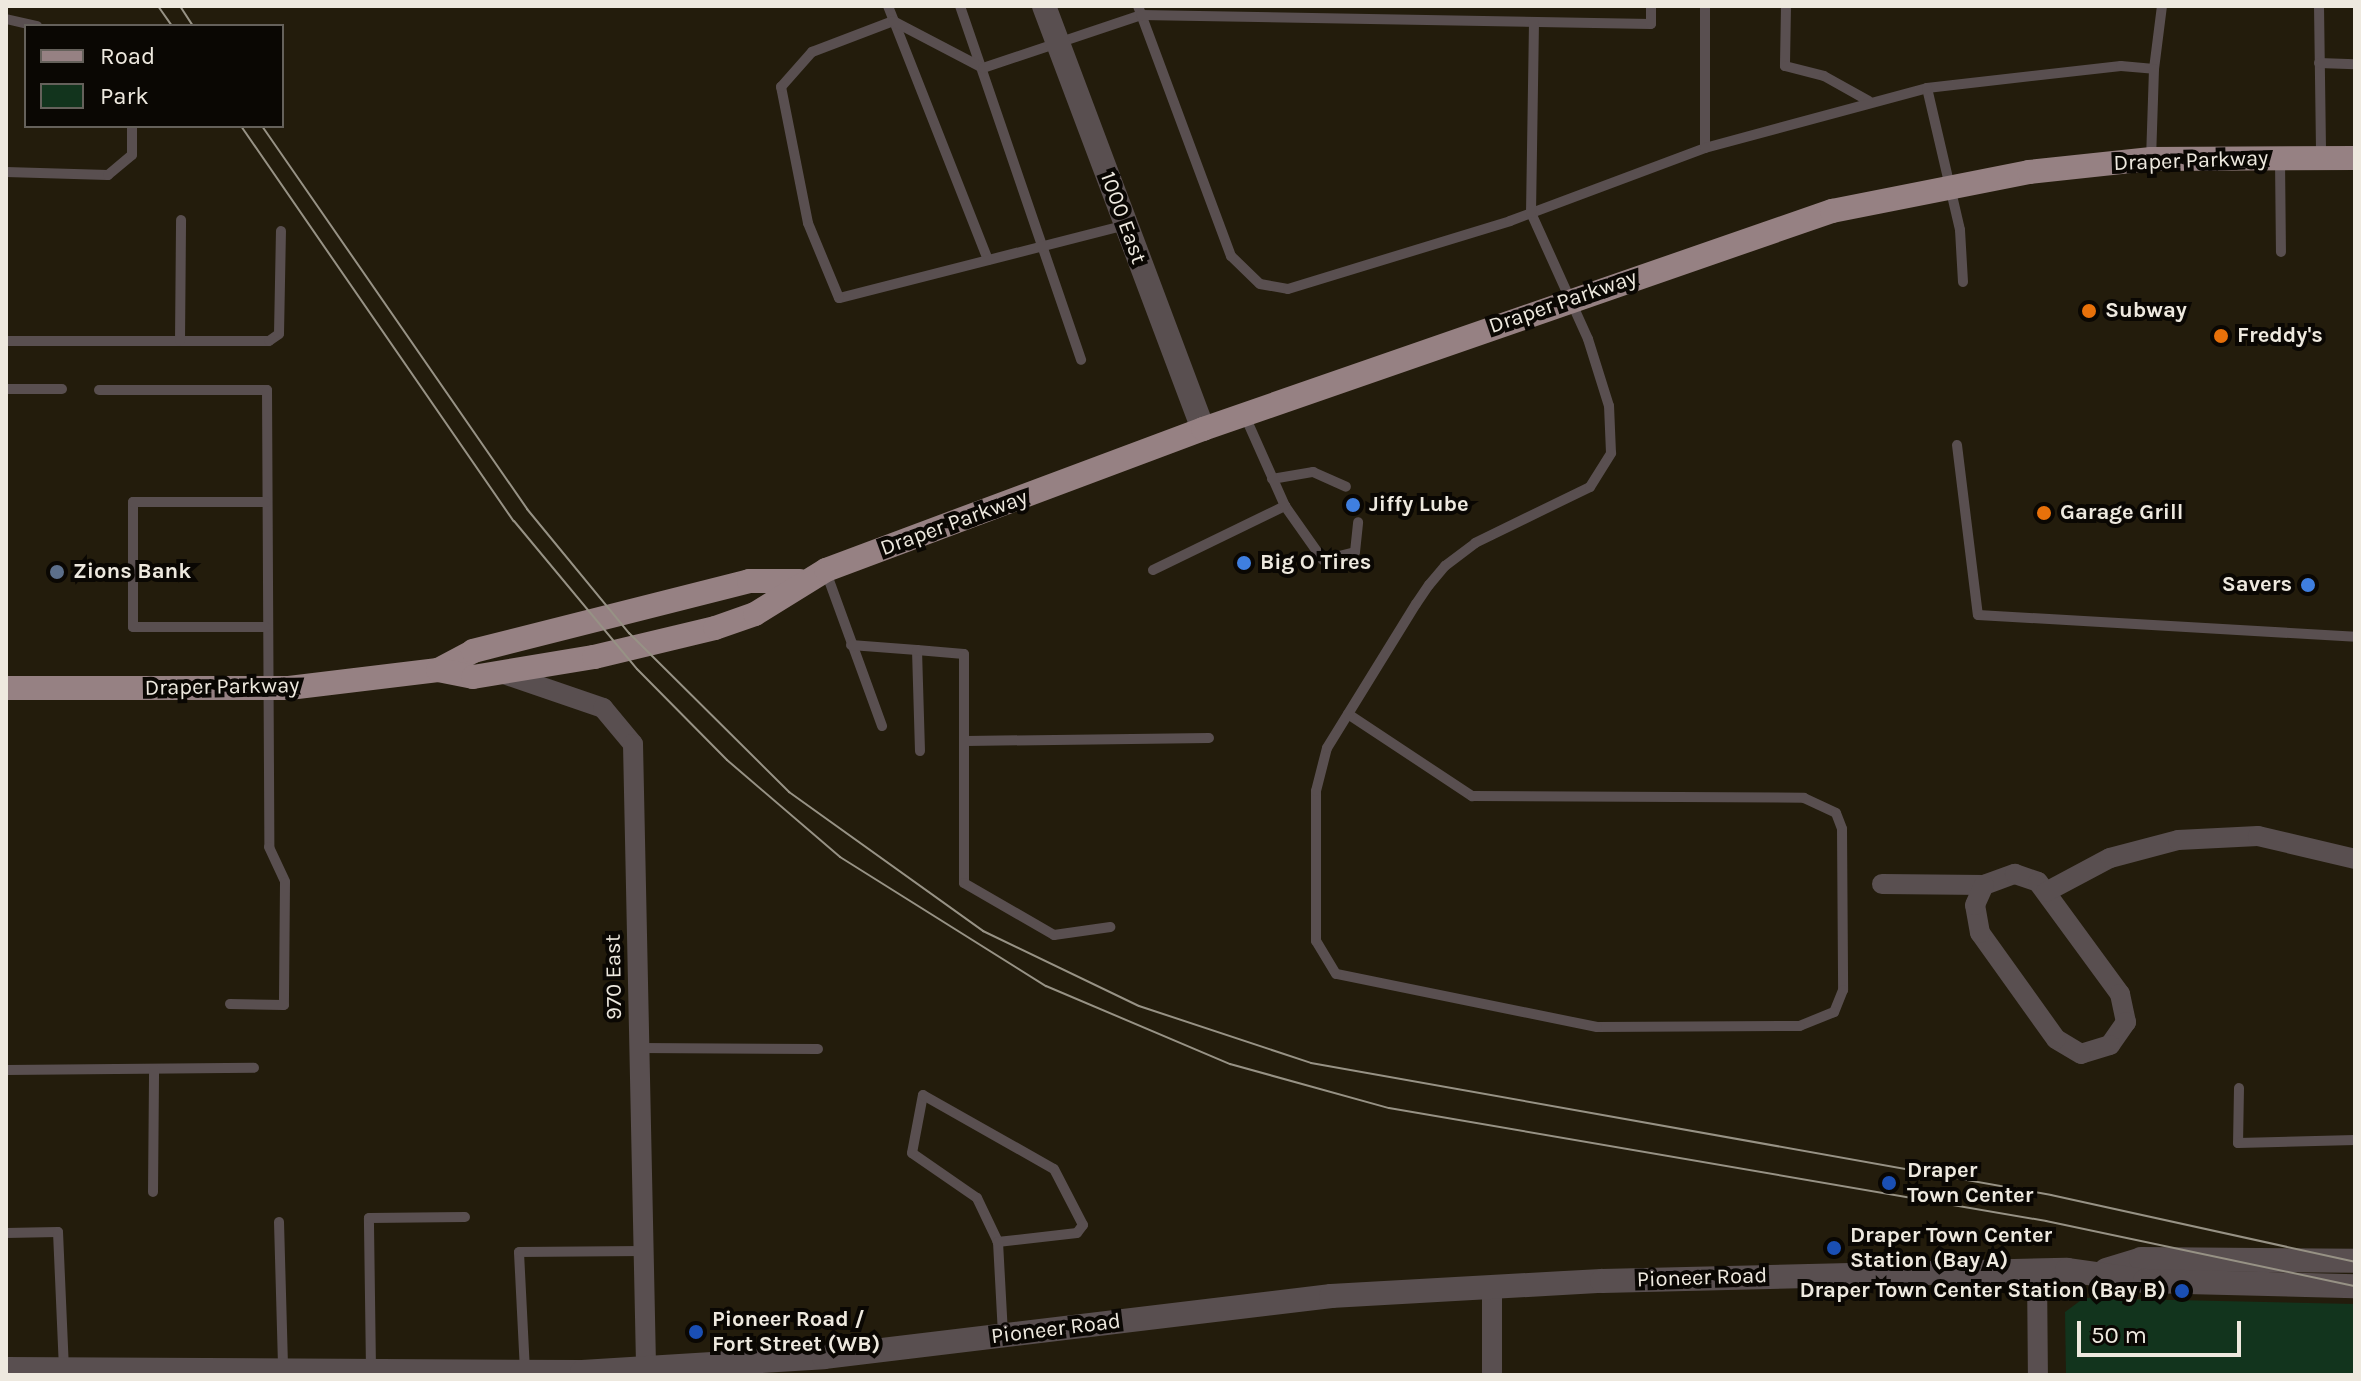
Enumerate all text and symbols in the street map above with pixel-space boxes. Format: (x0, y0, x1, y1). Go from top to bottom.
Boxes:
legend (24, 24, 284, 128)
text: Road (100, 42, 155, 70)
text: Park (100, 82, 149, 110)
street label: Draper Parkway (2113, 145, 2269, 177)
street label: 1000 East (1094, 168, 1152, 268)
street label: Draper Parkway (1485, 264, 1641, 340)
place label: Subway (2105, 298, 2187, 324)
marker: Subway (2080, 302, 2098, 320)
place label: Freddy's (2237, 323, 2323, 349)
marker: Freddy's (2212, 327, 2230, 345)
street label: Draper Parkway (877, 484, 1031, 562)
place label: Jiffy Lube (1369, 492, 1469, 518)
marker: Jiffy Lube (1344, 496, 1362, 514)
place label: Garage Grill (2060, 500, 2183, 526)
marker: Garage Grill (2035, 504, 2053, 522)
place label: Big O Tires (1260, 550, 1371, 576)
marker: Big O Tires (1235, 554, 1253, 572)
place label: Zions Bank (73, 559, 191, 585)
marker: Zions Bank (48, 563, 66, 581)
place label: Savers (2222, 572, 2292, 598)
marker: Savers (2299, 576, 2317, 594)
street label: Draper Parkway (144, 672, 300, 702)
street label: 970 East (600, 934, 628, 1020)
place label: Draper Town Center (1907, 1157, 2033, 1208)
marker: Draper Town Center (1878, 1172, 1900, 1194)
place label: Draper Town Center Station (Bay A) (1850, 1222, 2052, 1274)
marker: Draper Town Center Station (Bay A) (1825, 1239, 1843, 1257)
street label: Pioneer Road (1636, 1263, 1768, 1293)
place label: Draper Town Center Station (Bay B) (1799, 1278, 2166, 1304)
marker: Draper Town Center Station (Bay B) (2173, 1282, 2191, 1300)
scale bar (2081, 1305, 2245, 1355)
place label: Pioneer Road / Fort Street (WB) (712, 1306, 880, 1358)
street label: Pioneer Road (990, 1308, 1122, 1350)
text: 50 m (2091, 1321, 2147, 1349)
marker: Pioneer Road / Fort Street (WB) (687, 1323, 705, 1341)

